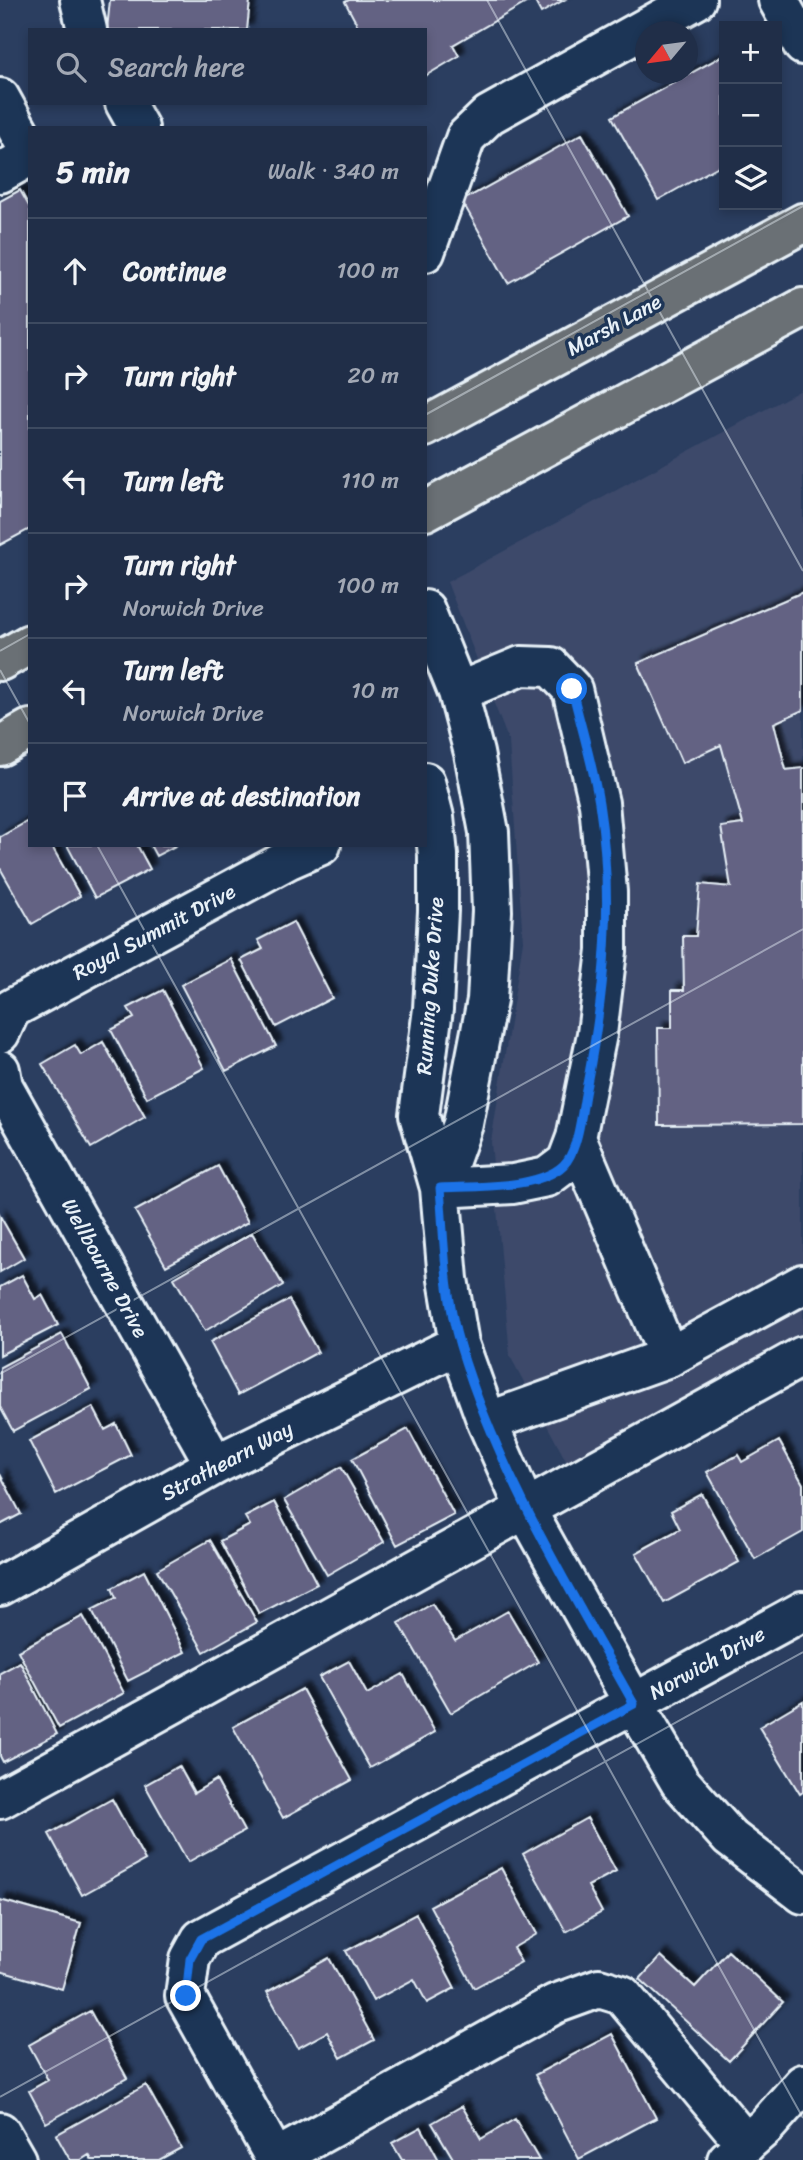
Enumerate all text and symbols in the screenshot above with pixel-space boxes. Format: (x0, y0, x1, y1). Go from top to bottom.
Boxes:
north arrow (635, 21, 698, 84)
map controls (719, 21, 782, 210)
button: + (719, 21, 782, 84)
search box (28, 28, 427, 105)
text: Search here (108, 44, 245, 90)
icon: search (52, 48, 90, 86)
button: − (719, 84, 782, 147)
text: 5 min (56, 145, 130, 199)
button: layers (719, 147, 782, 210)
text: Walk · 340 m (268, 151, 399, 192)
text: Continue (123, 248, 226, 294)
text: 100 m (336, 250, 399, 291)
icon: ahead (56, 252, 94, 290)
street label: Marsh Lane (559, 283, 669, 367)
text: Turn right (123, 353, 236, 399)
text: 20 m (348, 355, 399, 396)
icon: right (56, 357, 94, 395)
text: Turn left (123, 458, 223, 504)
text: 110 m (341, 460, 399, 501)
icon: left (56, 462, 94, 500)
text: Turn right (123, 542, 236, 588)
text: 100 m (336, 565, 399, 606)
icon: right (56, 567, 94, 605)
text: Norwich Drive (123, 588, 264, 629)
text: Turn left (123, 647, 223, 693)
text: 10 m (351, 670, 399, 711)
icon: left (56, 672, 94, 710)
route start (556, 673, 587, 704)
text: Norwich Drive (123, 693, 264, 734)
text: Arrive at destination (123, 773, 360, 819)
icon: arrive (56, 777, 94, 815)
street label: Royal Summit Drive (65, 873, 243, 991)
street label: Running Duke Drive (405, 896, 455, 1076)
street label: Wellbourne Drive (51, 1191, 159, 1345)
street label: Strathearn Way (154, 1410, 300, 1512)
street label: Norwich Drive (642, 1615, 773, 1711)
route end (170, 1980, 201, 2011)

